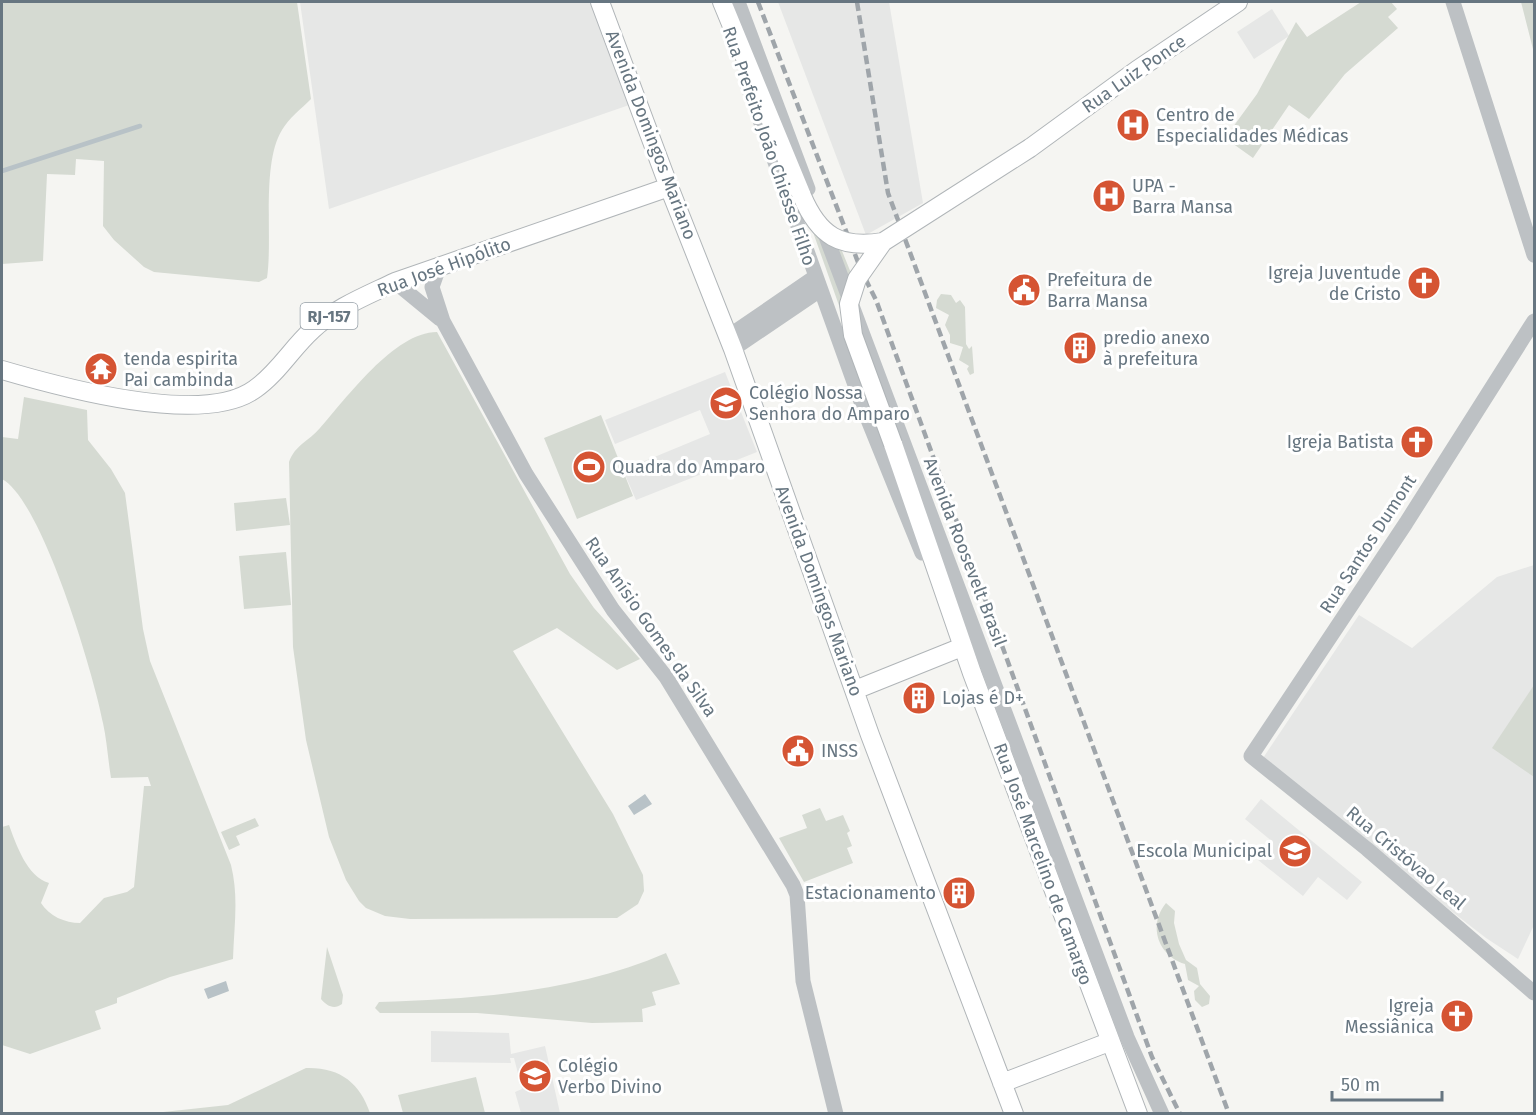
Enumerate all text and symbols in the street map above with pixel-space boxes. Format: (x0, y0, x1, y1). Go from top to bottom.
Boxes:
street label: Rua Prefeito João Chiesse Filho (718, 23, 820, 269)
street label: Avenida Domingos Mariano (601, 27, 701, 243)
street label: Rua Luiz Ponce (1078, 30, 1190, 118)
place label: Centro de Especialidades Médicas (1156, 104, 1349, 147)
hospital icon: Centro de Especialidades Médicas (1115, 107, 1151, 143)
place label: UPA - Barra Mansa (1132, 175, 1233, 218)
hospital icon: UPA - Barra Mansa (1091, 178, 1127, 214)
street label: Rua José Hipólito (374, 233, 514, 301)
place label: Igreja Juventude de Cristo (1268, 262, 1401, 305)
church icon: Igreja Juventude de Cristo (1406, 265, 1442, 301)
place label: Prefeitura de Barra Mansa (1047, 269, 1152, 312)
public building icon: Prefeitura de Barra Mansa (1006, 272, 1042, 308)
road number: RJ-157 (300, 303, 358, 329)
place label: predio anexo à prefeitura (1103, 327, 1210, 370)
building icon: predio anexo à prefeitura (1062, 330, 1098, 366)
place label: tenda espirita Pai cambinda (124, 348, 238, 391)
temple icon: tenda espirita Pai cambinda (83, 351, 119, 387)
place label: Colégio Nossa Senhora do Amparo (749, 382, 910, 425)
school or university icon: Colégio Nossa Senhora do Amparo (708, 385, 744, 421)
church icon: Igreja Batista (1399, 424, 1435, 460)
place label: Igreja Batista (1287, 431, 1394, 453)
sports icon: Quadra do Amparo (571, 449, 607, 485)
street label: Avenida Roosevelt Brasil (919, 455, 1011, 649)
place label: Quadra do Amparo (612, 456, 765, 478)
street label: Rua Santos Dumont (1315, 470, 1421, 618)
street label: Avenida Domingos Mariano (771, 483, 867, 699)
street label: Rua Anísio Gomes da Silva (580, 533, 722, 721)
building icon: Lojas é D+ (901, 680, 937, 716)
place label: Lojas é D+ (942, 687, 1024, 709)
public building icon: INSS (780, 733, 816, 769)
place label: INSS (821, 740, 858, 762)
street label: Rua José Marcelino de Camargo (989, 740, 1097, 988)
street label: Rua Cristóvao Leal (1342, 802, 1470, 914)
school or university icon: Escola Municipal (1277, 833, 1313, 869)
place label: Escola Municipal (1136, 840, 1272, 862)
building icon: Estacionamento (941, 875, 977, 911)
place label: Estacionamento (805, 882, 936, 904)
place label: Igreja Messiânica (1345, 995, 1434, 1038)
church icon: Igreja Messiânica (1439, 998, 1475, 1034)
place label: Colégio Verbo Divino (558, 1055, 662, 1098)
school or university icon: Colégio Verbo Divino (517, 1058, 553, 1094)
scale bar (1332, 1064, 1442, 1102)
text: 50 m (1341, 1074, 1380, 1096)

